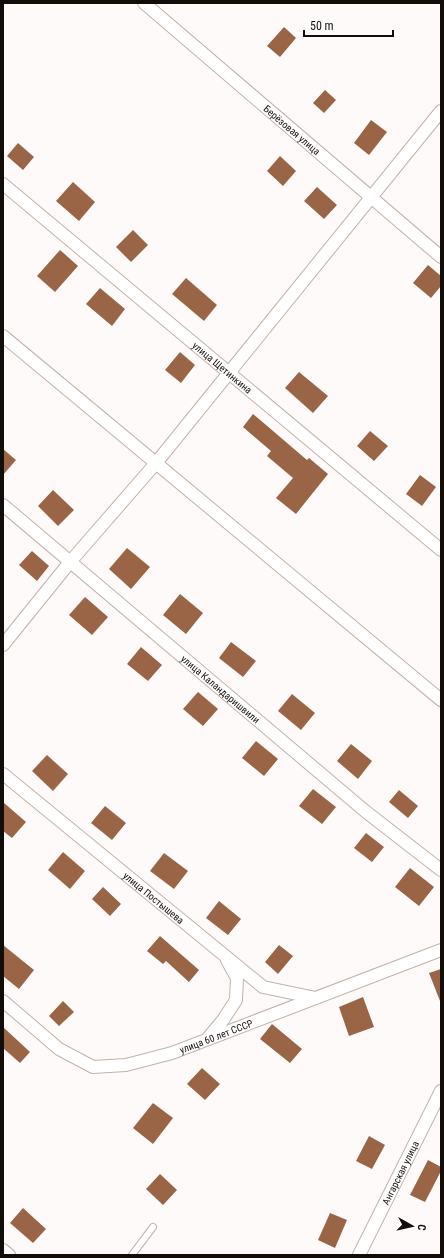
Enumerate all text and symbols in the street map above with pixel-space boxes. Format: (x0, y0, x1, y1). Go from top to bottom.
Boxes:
scale bar (304, 12, 393, 38)
text: 50 m (310, 19, 334, 33)
street label: Берёзовая улица (262, 103, 322, 157)
street label: улица Щетинкина (190, 340, 254, 396)
street label: улица Каландаришвили (179, 653, 262, 726)
street label: улица Постышева (121, 870, 186, 926)
street label: улица 60 лет СССР (178, 1017, 255, 1056)
street label: Ангарская улица (380, 1139, 421, 1207)
north arrow (392, 1206, 432, 1246)
text: С (415, 1223, 428, 1231)

